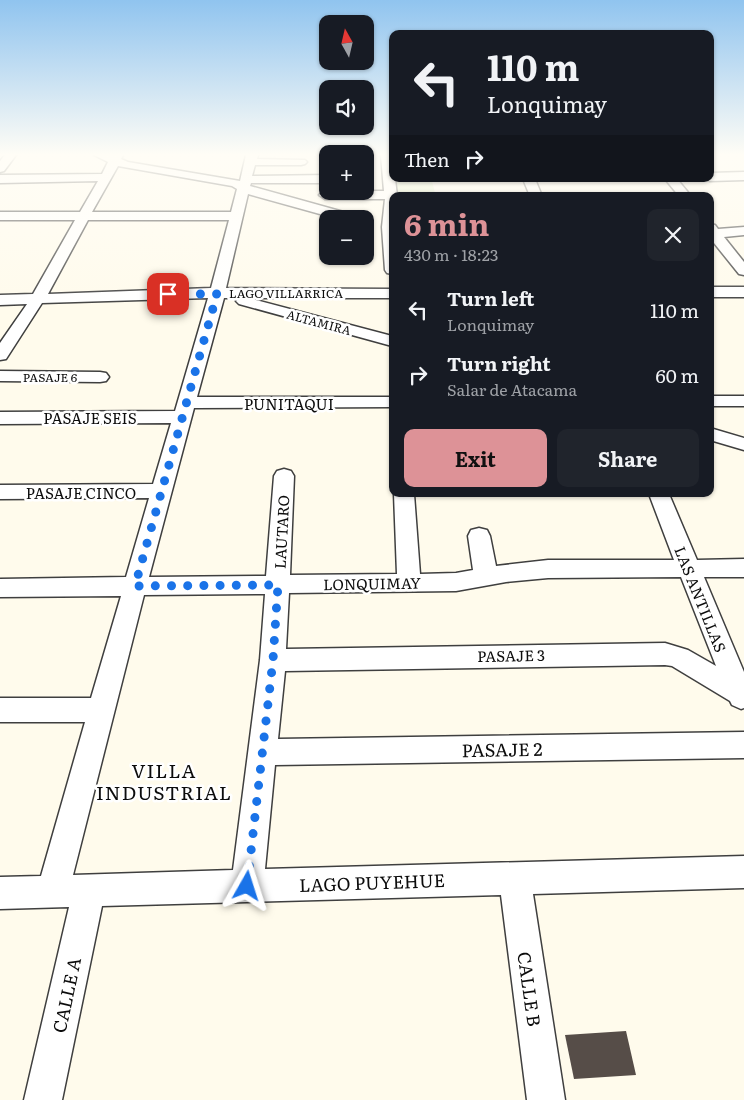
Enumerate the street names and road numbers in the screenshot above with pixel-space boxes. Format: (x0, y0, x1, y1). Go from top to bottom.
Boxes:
street label: LAGO VILLARRICA (229, 284, 343, 302)
street label: ALTAMIRA (285, 305, 353, 339)
street label: PASAJE 6 (23, 368, 78, 386)
street label: PUNITAQUI (244, 392, 334, 415)
street label: PASAJE SEIS (43, 406, 137, 429)
street label: PASAJE CINCO (26, 481, 136, 504)
street label: LAUTARO (268, 494, 294, 570)
street label: LAS ANTILLAS (669, 543, 733, 655)
street label: LONQUIMAY (323, 571, 421, 595)
street label: PASAJE 3 (477, 643, 545, 667)
street label: PASAJE 2 (461, 735, 543, 763)
street label: LAGO PUYEHUE (299, 866, 445, 898)
street label: CALLE B (511, 950, 549, 1028)
street label: CALLE A (45, 955, 87, 1035)

